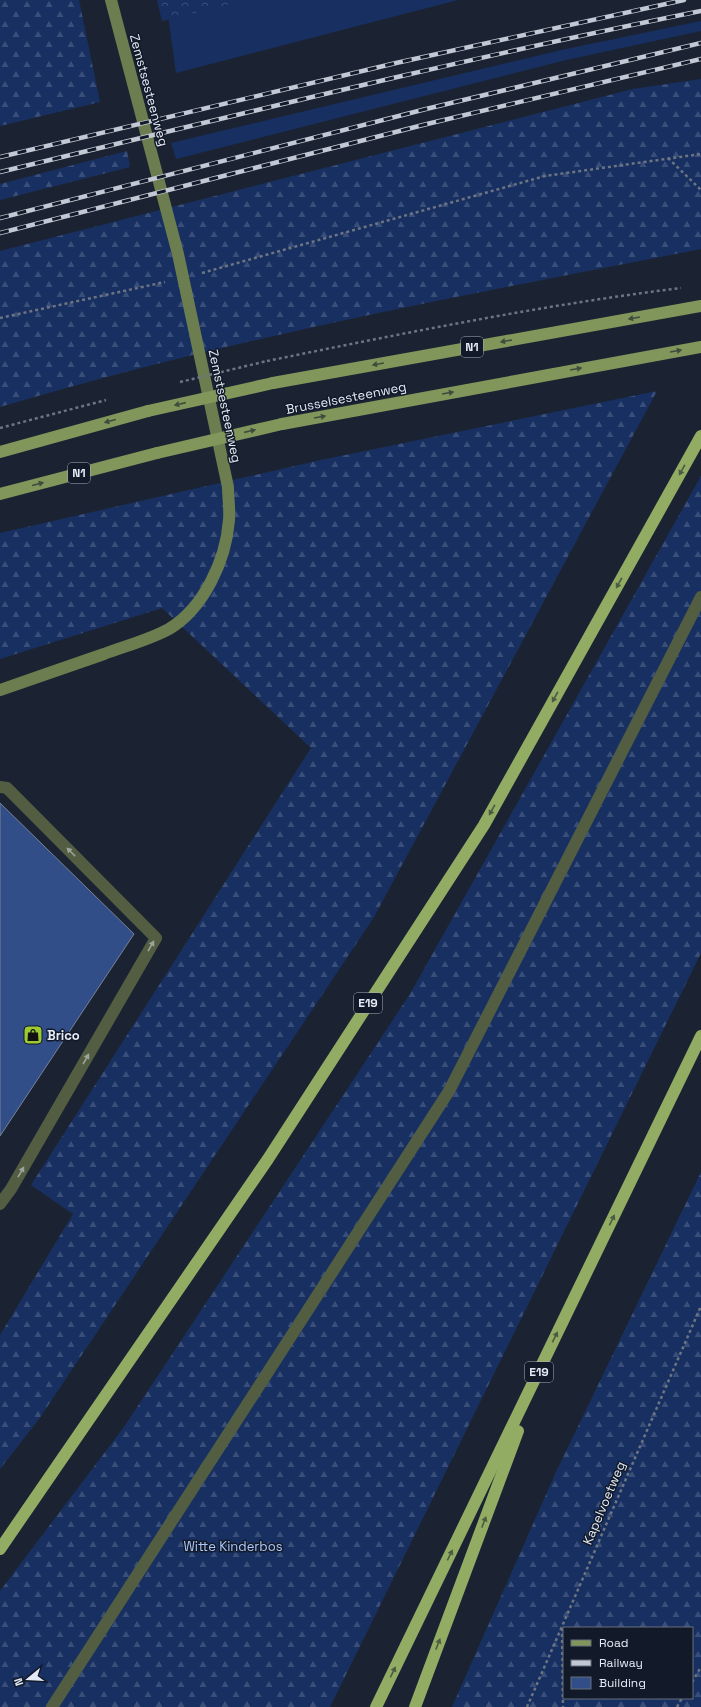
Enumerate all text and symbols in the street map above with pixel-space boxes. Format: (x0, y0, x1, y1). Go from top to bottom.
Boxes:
street label: Zemstsesteenweg (126, 32, 172, 148)
one-way arrow (628, 315, 640, 321)
road number: N1 (461, 337, 483, 357)
one-way arrow (500, 338, 512, 344)
street label: Zemstsesteenweg (205, 348, 245, 464)
one-way arrow (670, 348, 682, 354)
one-way arrow (372, 361, 384, 367)
one-way arrow (570, 366, 582, 372)
street label: Brusselsesteenweg (284, 378, 408, 418)
one-way arrow (442, 390, 454, 396)
one-way arrow (174, 401, 186, 407)
one-way arrow (314, 413, 327, 419)
one-way arrow (104, 418, 116, 424)
one-way arrow (244, 428, 256, 434)
road number: N1 (68, 463, 90, 483)
one-way arrow (679, 464, 685, 476)
one-way arrow (32, 481, 44, 487)
one-way arrow (615, 577, 622, 589)
one-way arrow (552, 691, 559, 703)
one-way arrow (488, 804, 495, 816)
one-way arrow (66, 847, 76, 857)
one-way arrow (147, 940, 154, 952)
road number: E19 (354, 993, 382, 1013)
shop icon: Brico (22, 1024, 44, 1046)
place label: Brico (47, 1027, 80, 1044)
one-way arrow (83, 1053, 90, 1065)
one-way arrow (18, 1166, 25, 1178)
one-way arrow (609, 1215, 615, 1226)
one-way arrow (552, 1332, 558, 1343)
road number: E19 (525, 1362, 553, 1382)
street label: Kapelvoetweg (579, 1459, 629, 1547)
one-way arrow (481, 1516, 487, 1528)
park label: Witte Kinderbos (183, 1538, 283, 1555)
one-way arrow (447, 1549, 453, 1561)
legend (563, 1627, 693, 1699)
text: Road (599, 1635, 628, 1651)
one-way arrow (435, 1638, 441, 1650)
text: Railway (599, 1655, 643, 1671)
north arrow (8, 1659, 48, 1699)
one-way arrow (390, 1666, 396, 1678)
text: Building (599, 1675, 646, 1691)
text: N (11, 1676, 26, 1688)

